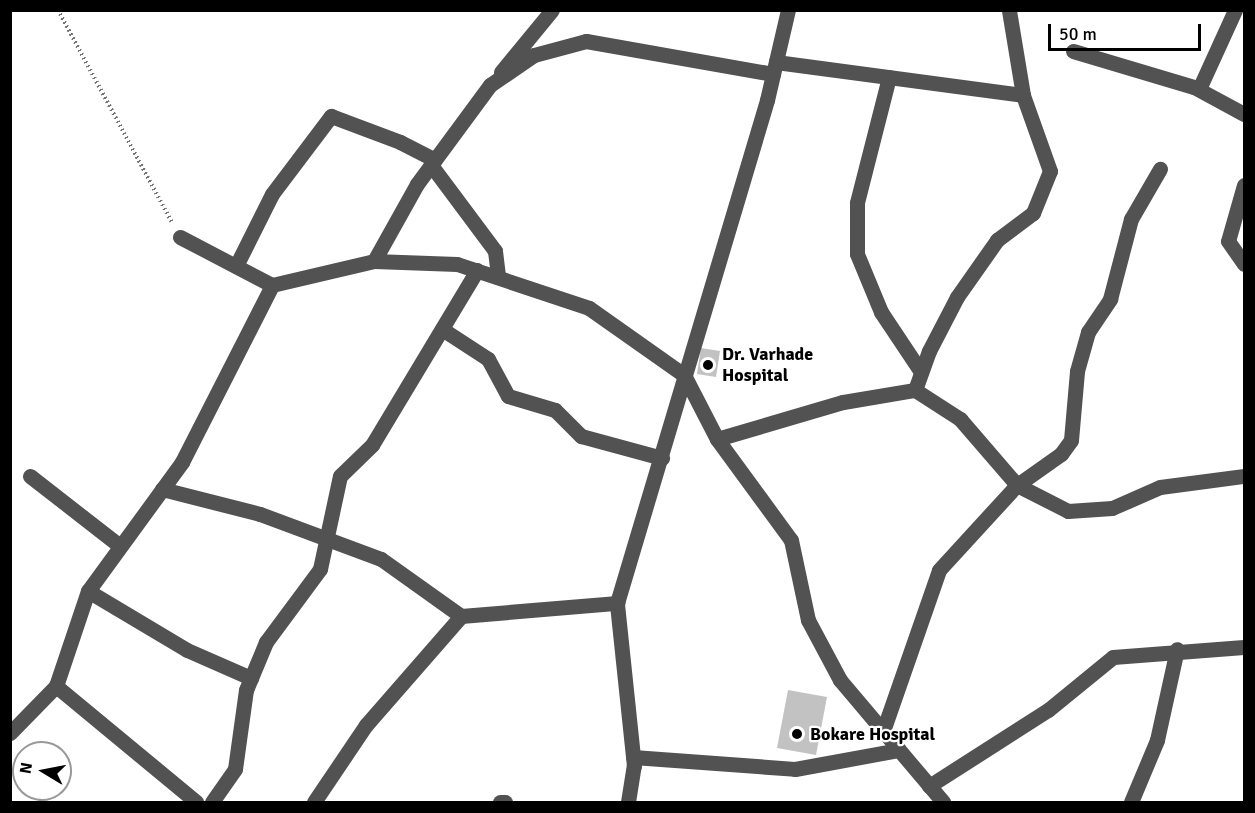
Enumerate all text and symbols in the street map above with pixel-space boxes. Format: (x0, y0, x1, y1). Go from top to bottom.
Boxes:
scale bar (1051, 12, 1204, 50)
text: 50 m (1059, 23, 1097, 45)
place label: Dr. Varhade Hospital (722, 344, 813, 386)
marker: Dr. Varhade Hospital (699, 356, 717, 374)
place label: Bokare Hospital (810, 723, 935, 745)
marker: Bokare Hospital (788, 725, 806, 743)
north arrow (12, 741, 72, 801)
text: N (15, 761, 37, 775)

